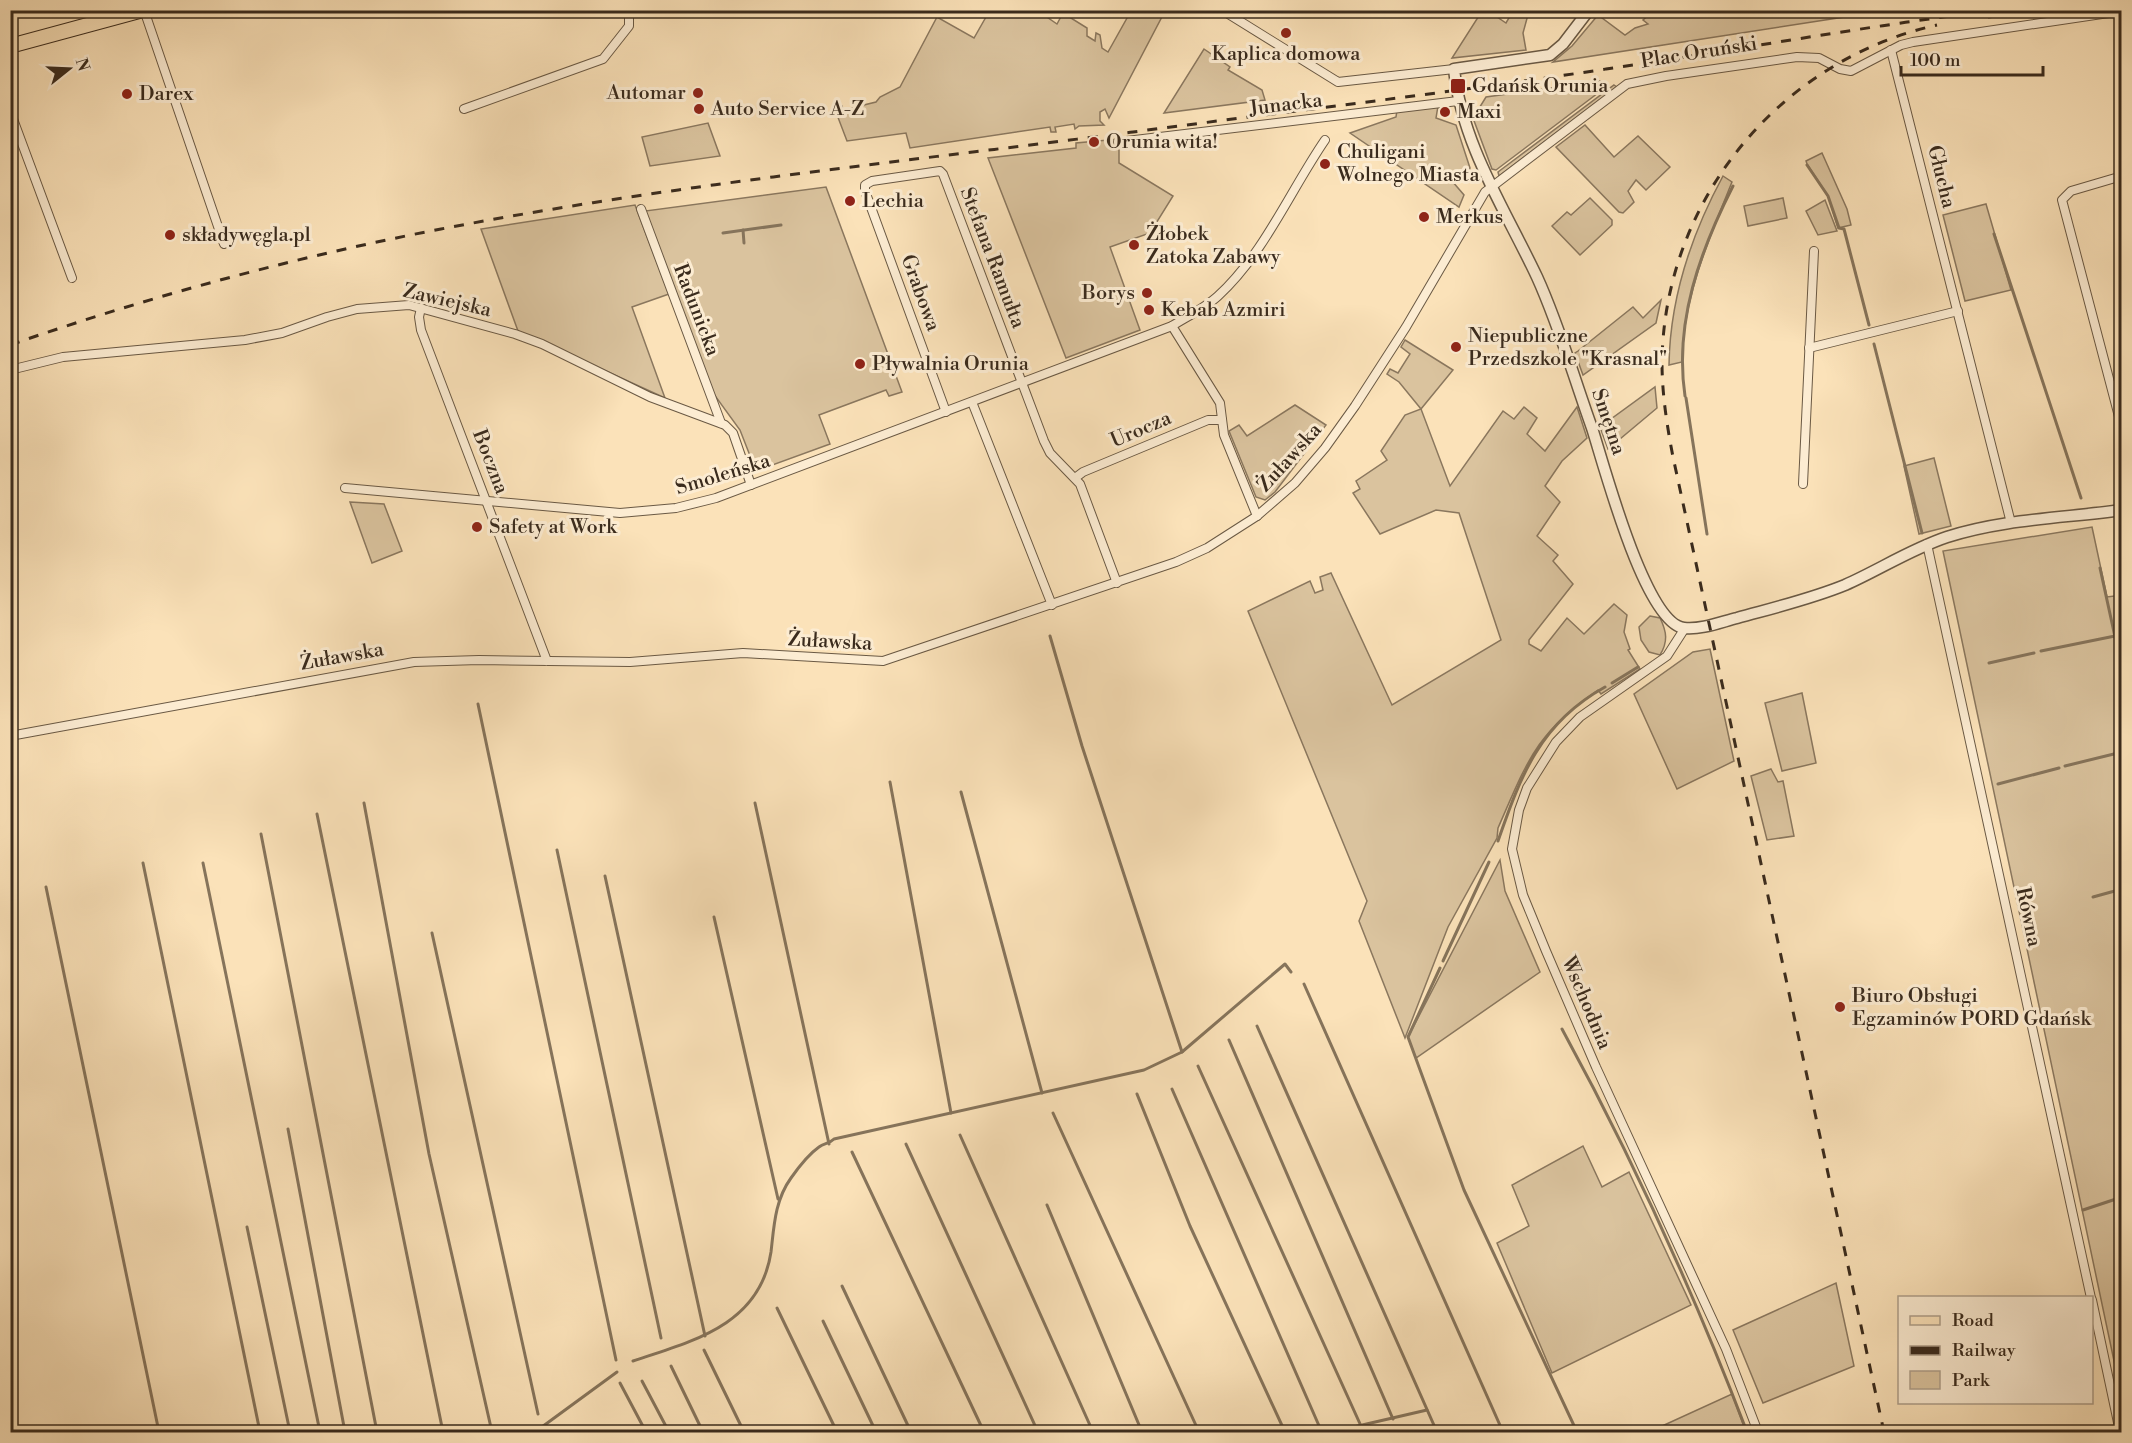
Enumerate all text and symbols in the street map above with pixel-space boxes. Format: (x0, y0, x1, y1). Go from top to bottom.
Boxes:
marker: Kaplica domowa (1279, 26, 1293, 40)
street label: Plac Oruński (1639, 31, 1760, 75)
north arrow (39, 39, 99, 99)
scale bar (1901, 39, 2044, 77)
place label: Kaplica domowa (1212, 42, 1361, 67)
text: 100 m (1910, 49, 1961, 72)
text: N (71, 56, 94, 74)
place label: Gdańsk Orunia (1472, 74, 1609, 99)
marker: Gdańsk Orunia (1449, 77, 1467, 95)
place label: Automar (606, 81, 686, 106)
place label: Darex (139, 82, 194, 107)
marker: Automar (691, 86, 705, 100)
marker: Darex (120, 87, 134, 101)
street label: Junacka (1247, 88, 1325, 122)
place label: Auto Service A-Z (710, 97, 864, 122)
place label: Maxi (1457, 100, 1502, 125)
marker: Auto Service A-Z (692, 102, 706, 116)
marker: Maxi (1438, 105, 1452, 119)
place label: Orunia wita! (1106, 130, 1218, 155)
marker: Orunia wita! (1087, 135, 1101, 149)
place label: Chuligani Wolnego Miasta (1336, 140, 1480, 188)
street label: Głucha (1921, 143, 1961, 212)
marker: Chuligani Wolnego Miasta (1318, 157, 1332, 171)
street label: Stefana Ramułta (954, 184, 1031, 333)
place label: Lechia (862, 189, 925, 214)
marker: Lechia (843, 194, 857, 208)
place label: Merkus (1436, 205, 1503, 230)
marker: Merkus (1417, 210, 1431, 224)
place label: Żłobek Zatoka Zabawy (1146, 221, 1281, 270)
place label: składywęgla.pl (182, 223, 311, 248)
marker: składywęgla.pl (163, 228, 177, 242)
marker: Żłobek Zatoka Zabawy (1127, 238, 1141, 252)
street label: Grabowa (895, 251, 946, 336)
street label: Radunicka (667, 260, 725, 361)
street label: Zawiejska (400, 279, 495, 324)
place label: Borys (1081, 281, 1135, 306)
marker: Borys (1140, 286, 1154, 300)
place label: Kebab Azmiri (1161, 298, 1286, 323)
marker: Kebab Azmiri (1142, 303, 1156, 317)
place label: Niepubliczne Przedszkole "Krasnal" (1468, 324, 1667, 372)
marker: Niepubliczne Przedszkole "Krasnal" (1449, 340, 1463, 354)
place label: Pływalnia Orunia (872, 352, 1030, 377)
marker: Pływalnia Orunia (853, 357, 867, 371)
street label: Smętna (1585, 386, 1631, 459)
street label: Urocza (1107, 406, 1176, 454)
street label: Żuławska (1252, 417, 1328, 498)
street label: Boczna (466, 425, 514, 499)
street label: Smoleńska (672, 448, 774, 501)
place label: Safety at Work (489, 515, 618, 540)
marker: Safety at Work (470, 520, 484, 534)
street label: Żuławska (787, 626, 874, 657)
street label: Żuławska (298, 636, 387, 677)
street label: Równa (2010, 885, 2047, 950)
street label: Wschodnia (1555, 952, 1617, 1054)
place label: Biuro Obsługi Egzaminów PORD Gdańsk (1851, 984, 2092, 1032)
marker: Biuro Obsługi Egzaminów PORD Gdańsk (1833, 1000, 1847, 1014)
legend (1898, 1296, 2093, 1404)
text: Road (1952, 1309, 1995, 1332)
text: Railway (1952, 1339, 2016, 1362)
text: Park (1952, 1369, 1991, 1392)

